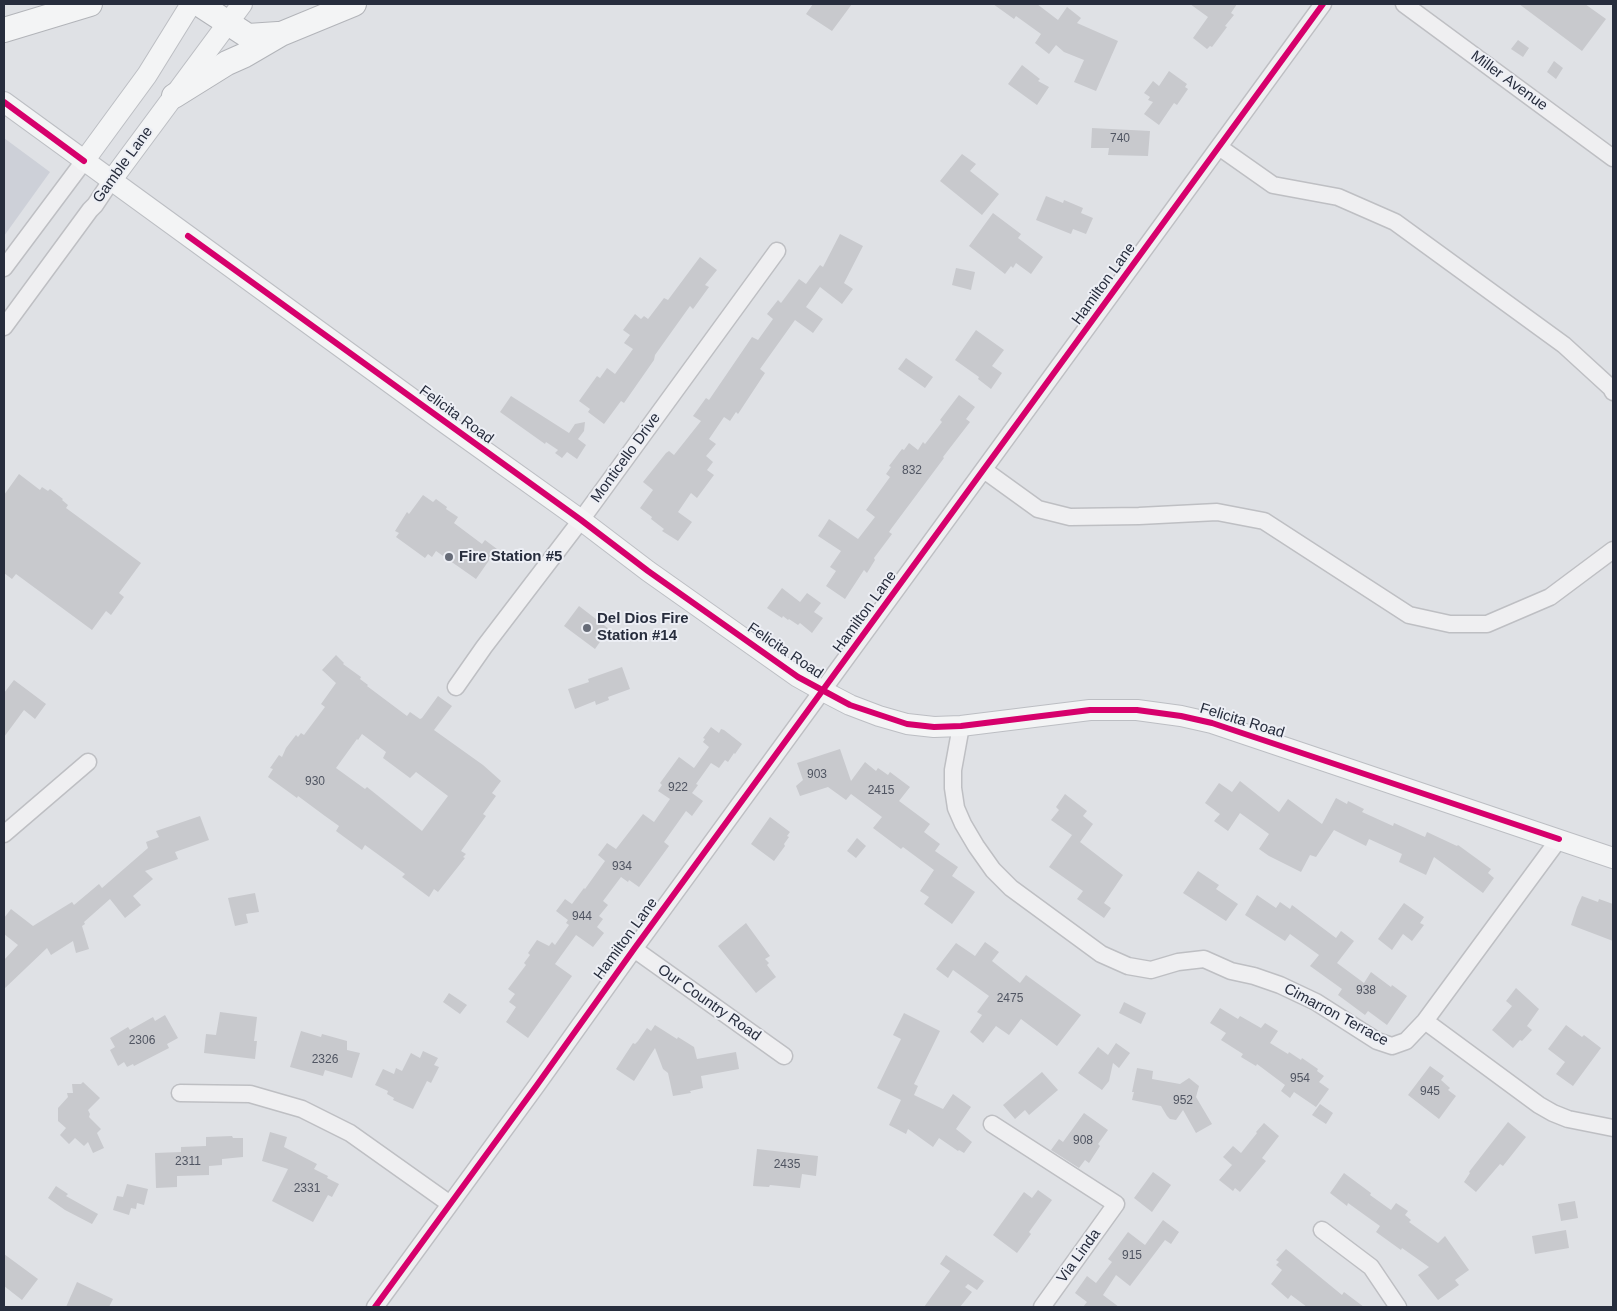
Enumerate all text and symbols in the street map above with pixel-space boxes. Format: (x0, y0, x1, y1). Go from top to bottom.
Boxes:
street label: Miller Avenue (1467, 47, 1551, 115)
street label: Gamble Lane (89, 123, 157, 207)
house number: 740 (1110, 132, 1130, 146)
street label: Hamilton Lane (1068, 240, 1140, 328)
street label: Felicita Road (415, 382, 497, 448)
street label: Monticello Drive (587, 410, 665, 506)
house number: 832 (902, 464, 922, 478)
place label: Fire Station #5 (459, 548, 562, 566)
marker: Fire Station #5 (443, 551, 455, 563)
street label: Hamilton Lane (829, 568, 901, 656)
place label: Del Dios Fire Station #14 (597, 610, 689, 645)
street label: Felicita Road (744, 619, 826, 683)
marker: Del Dios Fire Station #14 (581, 622, 593, 634)
street label: Felicita Road (1198, 700, 1286, 742)
house number: 903 (807, 768, 827, 782)
house number: 930 (305, 775, 325, 789)
house number: 922 (668, 781, 688, 795)
house number: 2415 (868, 784, 894, 798)
house number: 934 (612, 860, 632, 874)
street label: Hamilton Lane (590, 895, 662, 983)
house number: 944 (572, 910, 592, 924)
street label: Our Country Road (654, 961, 764, 1045)
street label: Cimarron Terrace (1281, 980, 1391, 1050)
house number: 938 (1356, 984, 1376, 998)
house number: 2475 (997, 992, 1023, 1006)
house number: 2306 (129, 1034, 155, 1048)
house number: 2326 (312, 1053, 338, 1067)
house number: 954 (1290, 1072, 1310, 1086)
house number: 945 (1420, 1085, 1440, 1099)
house number: 952 (1173, 1094, 1193, 1108)
house number: 908 (1073, 1134, 1093, 1148)
house number: 2311 (175, 1155, 201, 1169)
house number: 2435 (774, 1158, 800, 1172)
house number: 2331 (294, 1182, 320, 1196)
street label: Via Linda (1053, 1226, 1105, 1286)
house number: 915 (1122, 1249, 1142, 1263)

